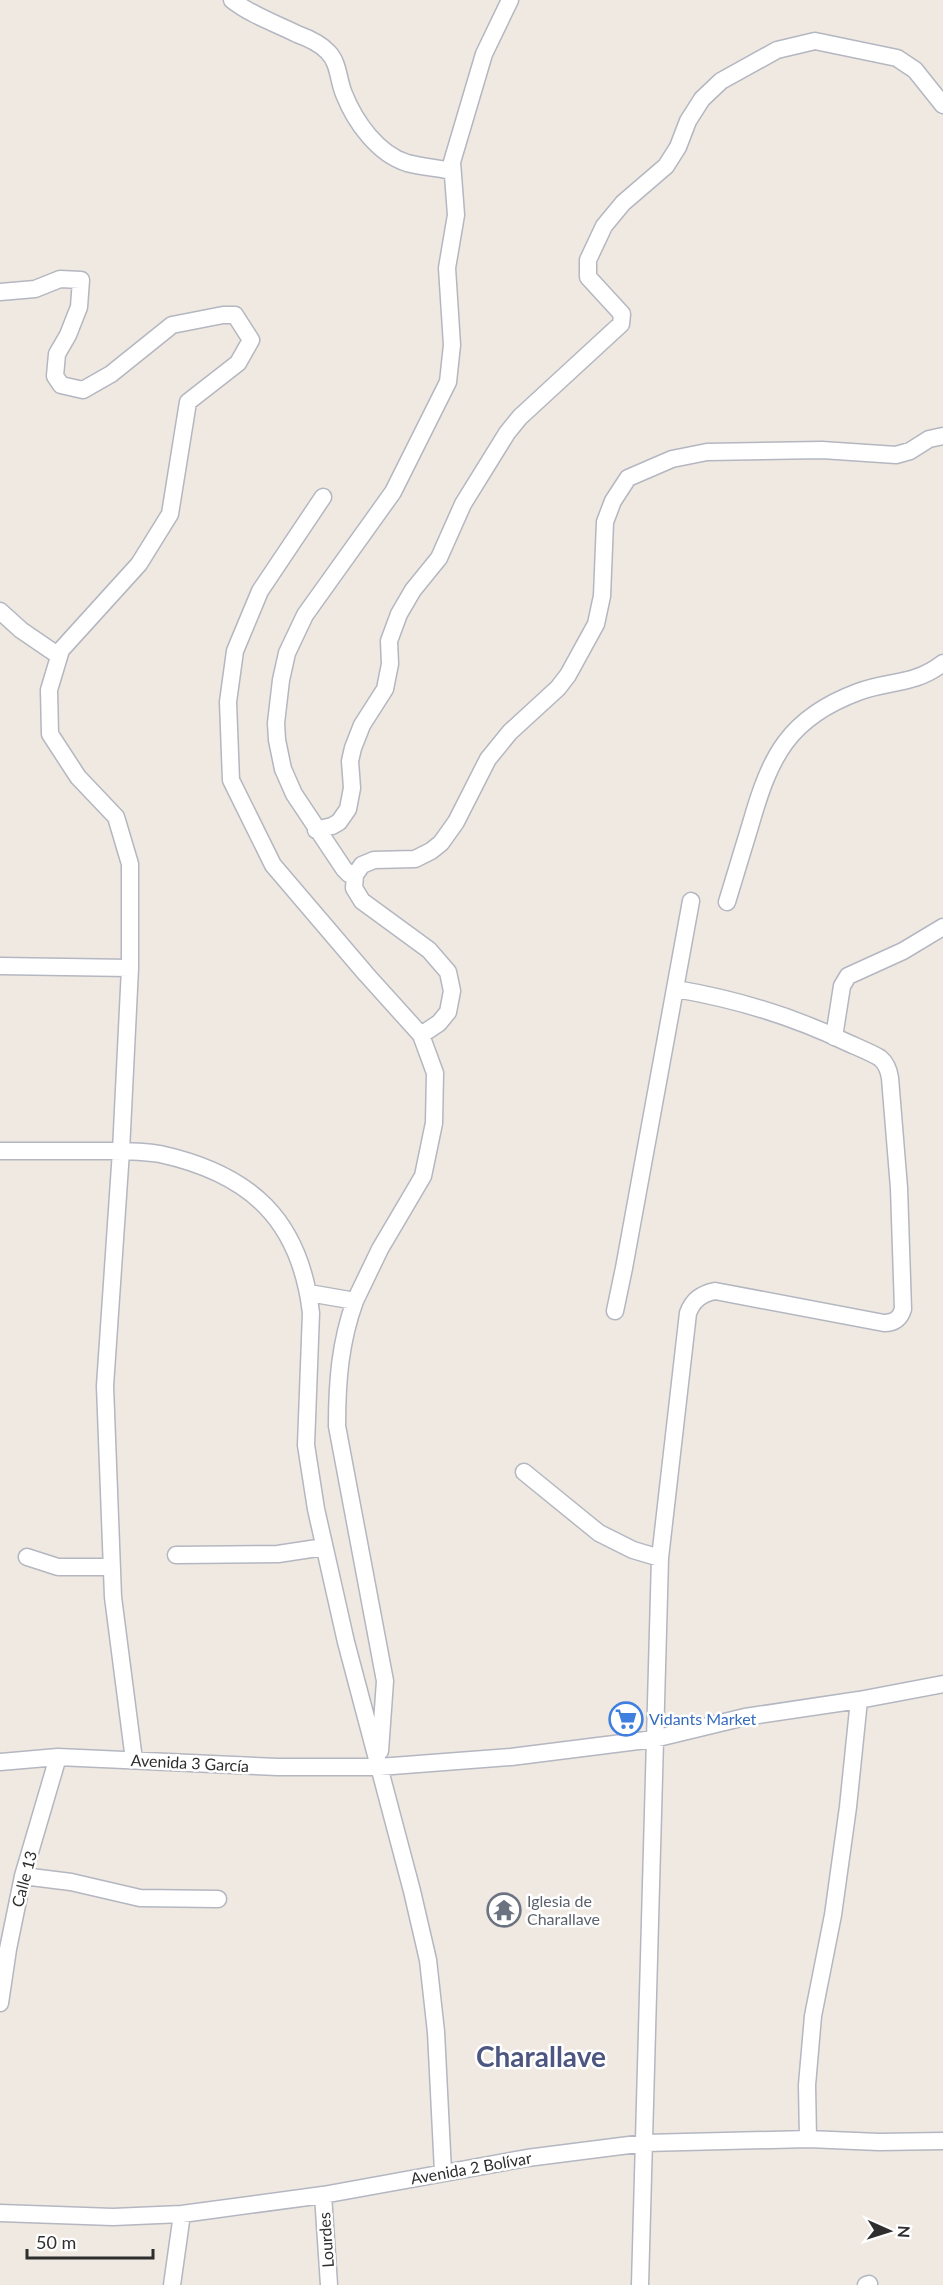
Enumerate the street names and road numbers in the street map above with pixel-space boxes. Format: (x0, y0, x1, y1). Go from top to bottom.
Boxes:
street label: Avenida 3 García (130, 1750, 250, 1775)
street label: Calle 13 (7, 1849, 40, 1909)
street label: Avenida 2 Bolívar (409, 2147, 533, 2188)
street label: Lourdes (314, 2212, 337, 2268)

